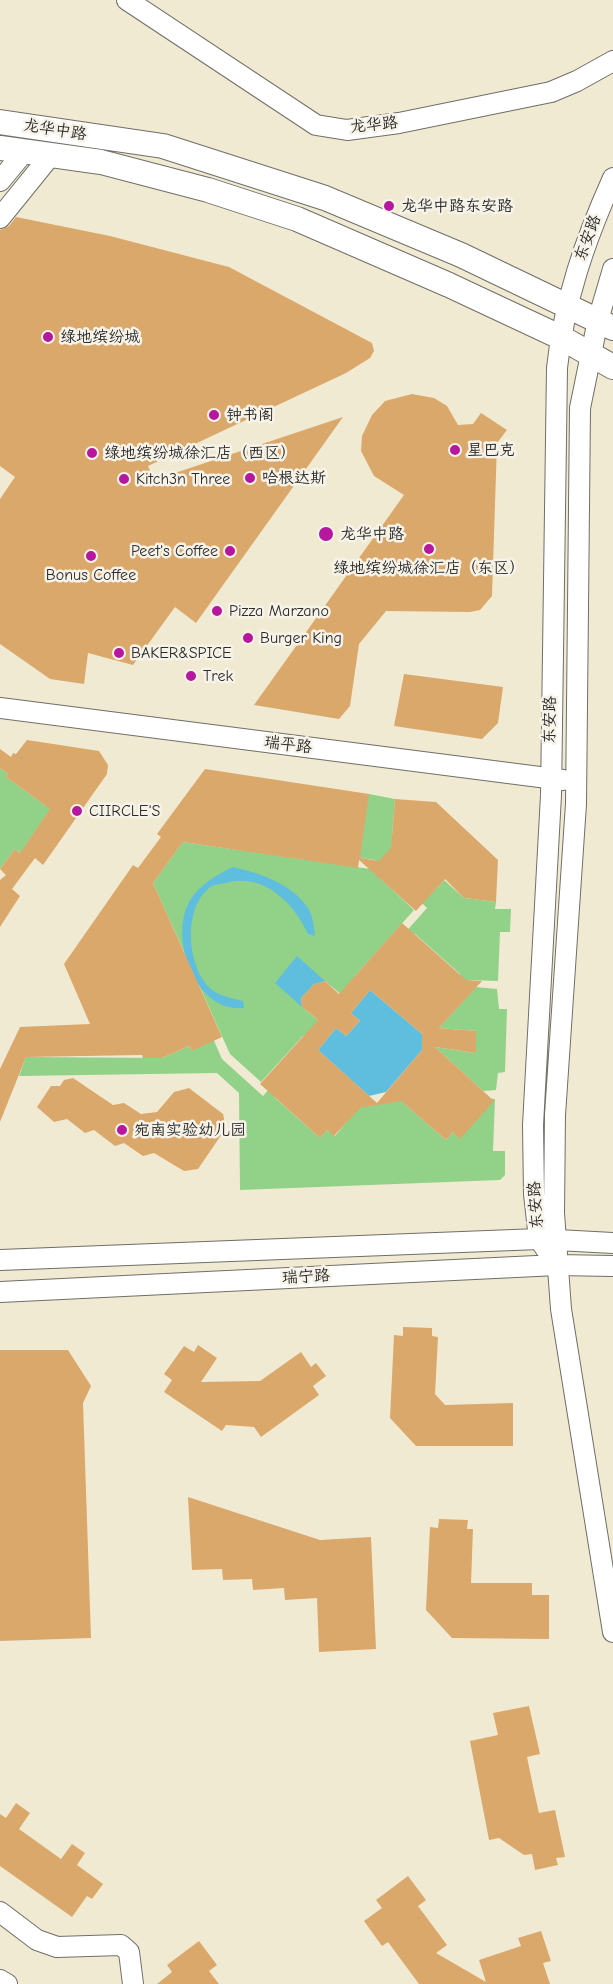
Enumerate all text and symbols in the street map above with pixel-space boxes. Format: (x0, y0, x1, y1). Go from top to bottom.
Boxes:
street label: 龙华路 (349, 113, 399, 137)
street label: 龙华中路 (22, 116, 88, 144)
place label: 龙华中路东安路 (401, 196, 513, 216)
marker: 龙华中路东安路 (382, 199, 396, 213)
street label: 东安路 (571, 212, 605, 264)
place label: 绿地缤纷城 (60, 327, 140, 347)
marker: 绿地缤纷城 (41, 330, 55, 344)
place label: 钟书阁 (226, 405, 274, 425)
marker: 钟书阁 (207, 408, 221, 422)
place label: 星巴克 (467, 440, 515, 460)
place label: 绿地缤纷城徐汇店（西区） (104, 443, 296, 463)
marker: 星巴克 (448, 443, 462, 457)
marker: 绿地缤纷城徐汇店（西区） (85, 446, 99, 460)
place label: 哈根达斯 (262, 468, 326, 488)
place label: Kitch3n Three (136, 469, 230, 489)
marker: 哈根达斯 (243, 471, 257, 485)
marker: Kitch3n Three (117, 472, 131, 486)
place label: 龙华中路 (340, 524, 404, 544)
marker: 龙华中路 (317, 525, 335, 543)
place label: Peet's Coffee (131, 541, 218, 561)
marker: 绿地缤纷城徐汇店（东区） (422, 542, 436, 556)
marker: Peet's Coffee (223, 544, 237, 558)
marker: Bonus Coffee (84, 549, 98, 563)
place label: 绿地缤纷城徐汇店（东区） (333, 558, 525, 578)
place label: Bonus Coffee (46, 565, 136, 585)
place label: Pizza Marzano (229, 601, 329, 621)
marker: Pizza Marzano (210, 604, 224, 618)
place label: Burger King (260, 628, 342, 648)
marker: Burger King (241, 631, 255, 645)
place label: BAKER&SPICE (131, 643, 232, 663)
marker: BAKER&SPICE (112, 646, 126, 660)
place label: Trek (203, 666, 233, 686)
marker: Trek (184, 669, 198, 683)
street label: 东安路 (540, 696, 560, 744)
street label: 瑞平路 (263, 733, 313, 757)
place label: CIIRCLE'S (89, 801, 160, 821)
marker: CIIRCLE'S (70, 804, 84, 818)
place label: 宛南实验幼儿园 (134, 1120, 246, 1140)
marker: 宛南实验幼儿园 (115, 1123, 129, 1137)
street label: 东安路 (525, 1180, 547, 1230)
street label: 瑞宁路 (282, 1266, 330, 1288)

